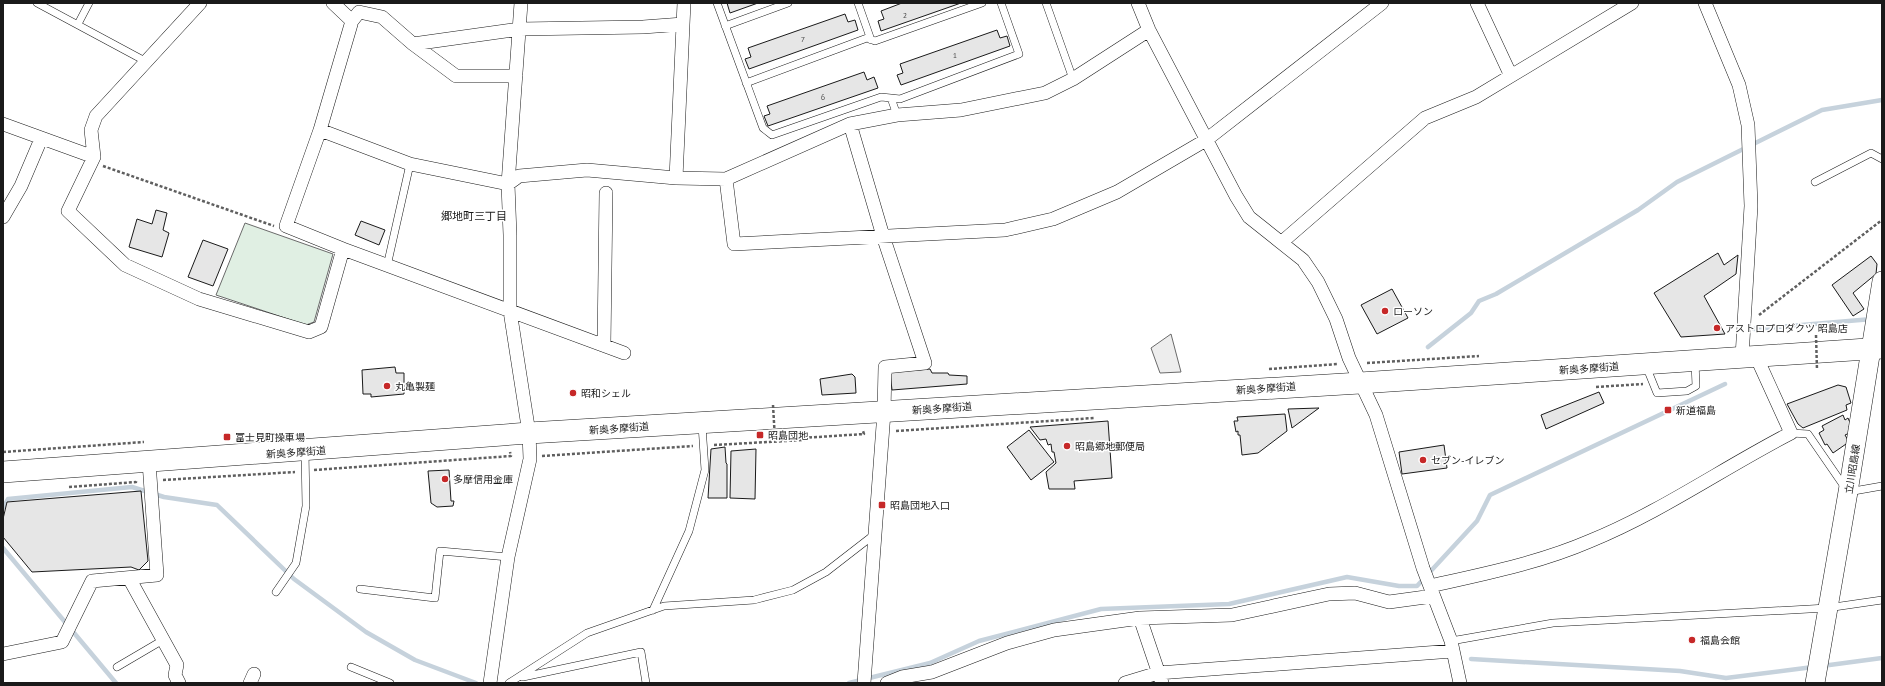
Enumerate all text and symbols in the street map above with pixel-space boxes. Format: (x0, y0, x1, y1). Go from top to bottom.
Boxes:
house number: 2 (903, 10, 907, 20)
house number: 7 (801, 34, 805, 44)
house number: 1 (953, 50, 957, 60)
house number: 6 (821, 92, 825, 102)
district label: 郷地町三丁目 (441, 209, 507, 223)
place label: ローソン (1393, 305, 1433, 318)
marker: ローソン (1380, 306, 1390, 316)
place label: アストロプロダクツ 昭島店 (1725, 322, 1848, 335)
marker: アストロプロダクツ 昭島店 (1712, 323, 1722, 333)
street label: 新奥多摩街道 (1559, 360, 1619, 377)
place label: 丸亀製麺 (395, 380, 435, 393)
street label: 新奥多摩街道 (1236, 380, 1296, 397)
marker: 丸亀製麺 (382, 381, 392, 391)
place label: 昭和シェル (581, 387, 631, 400)
marker: 昭和シェル (568, 388, 578, 398)
street label: 新奥多摩街道 (912, 400, 972, 417)
place label: 新道福島 (1676, 404, 1716, 417)
marker: 新道福島 (1663, 405, 1673, 415)
street label: 新奥多摩街道 (589, 420, 649, 437)
place label: 昭島団地 (768, 429, 809, 442)
marker: 昭島団地 (755, 430, 765, 440)
place label: 富士見町操車場 (235, 431, 305, 444)
marker: 富士見町操車場 (222, 432, 232, 442)
place label: 昭島郷地郵便局 (1075, 440, 1145, 453)
marker: 昭島郷地郵便局 (1062, 441, 1072, 451)
street label: 立川昭島線 (1842, 443, 1863, 495)
street label: 新奥多摩街道 (266, 444, 326, 461)
place label: セブン-イレブン (1431, 454, 1505, 467)
marker: セブン-イレブン (1418, 455, 1428, 465)
place label: 多摩信用金庫 (453, 473, 513, 486)
marker: 多摩信用金庫 (440, 474, 450, 484)
place label: 昭島団地入口 (890, 499, 950, 512)
marker: 昭島団地入口 (877, 500, 887, 510)
place label: 福島会館 (1700, 634, 1740, 647)
marker: 福島会館 (1687, 635, 1697, 645)

